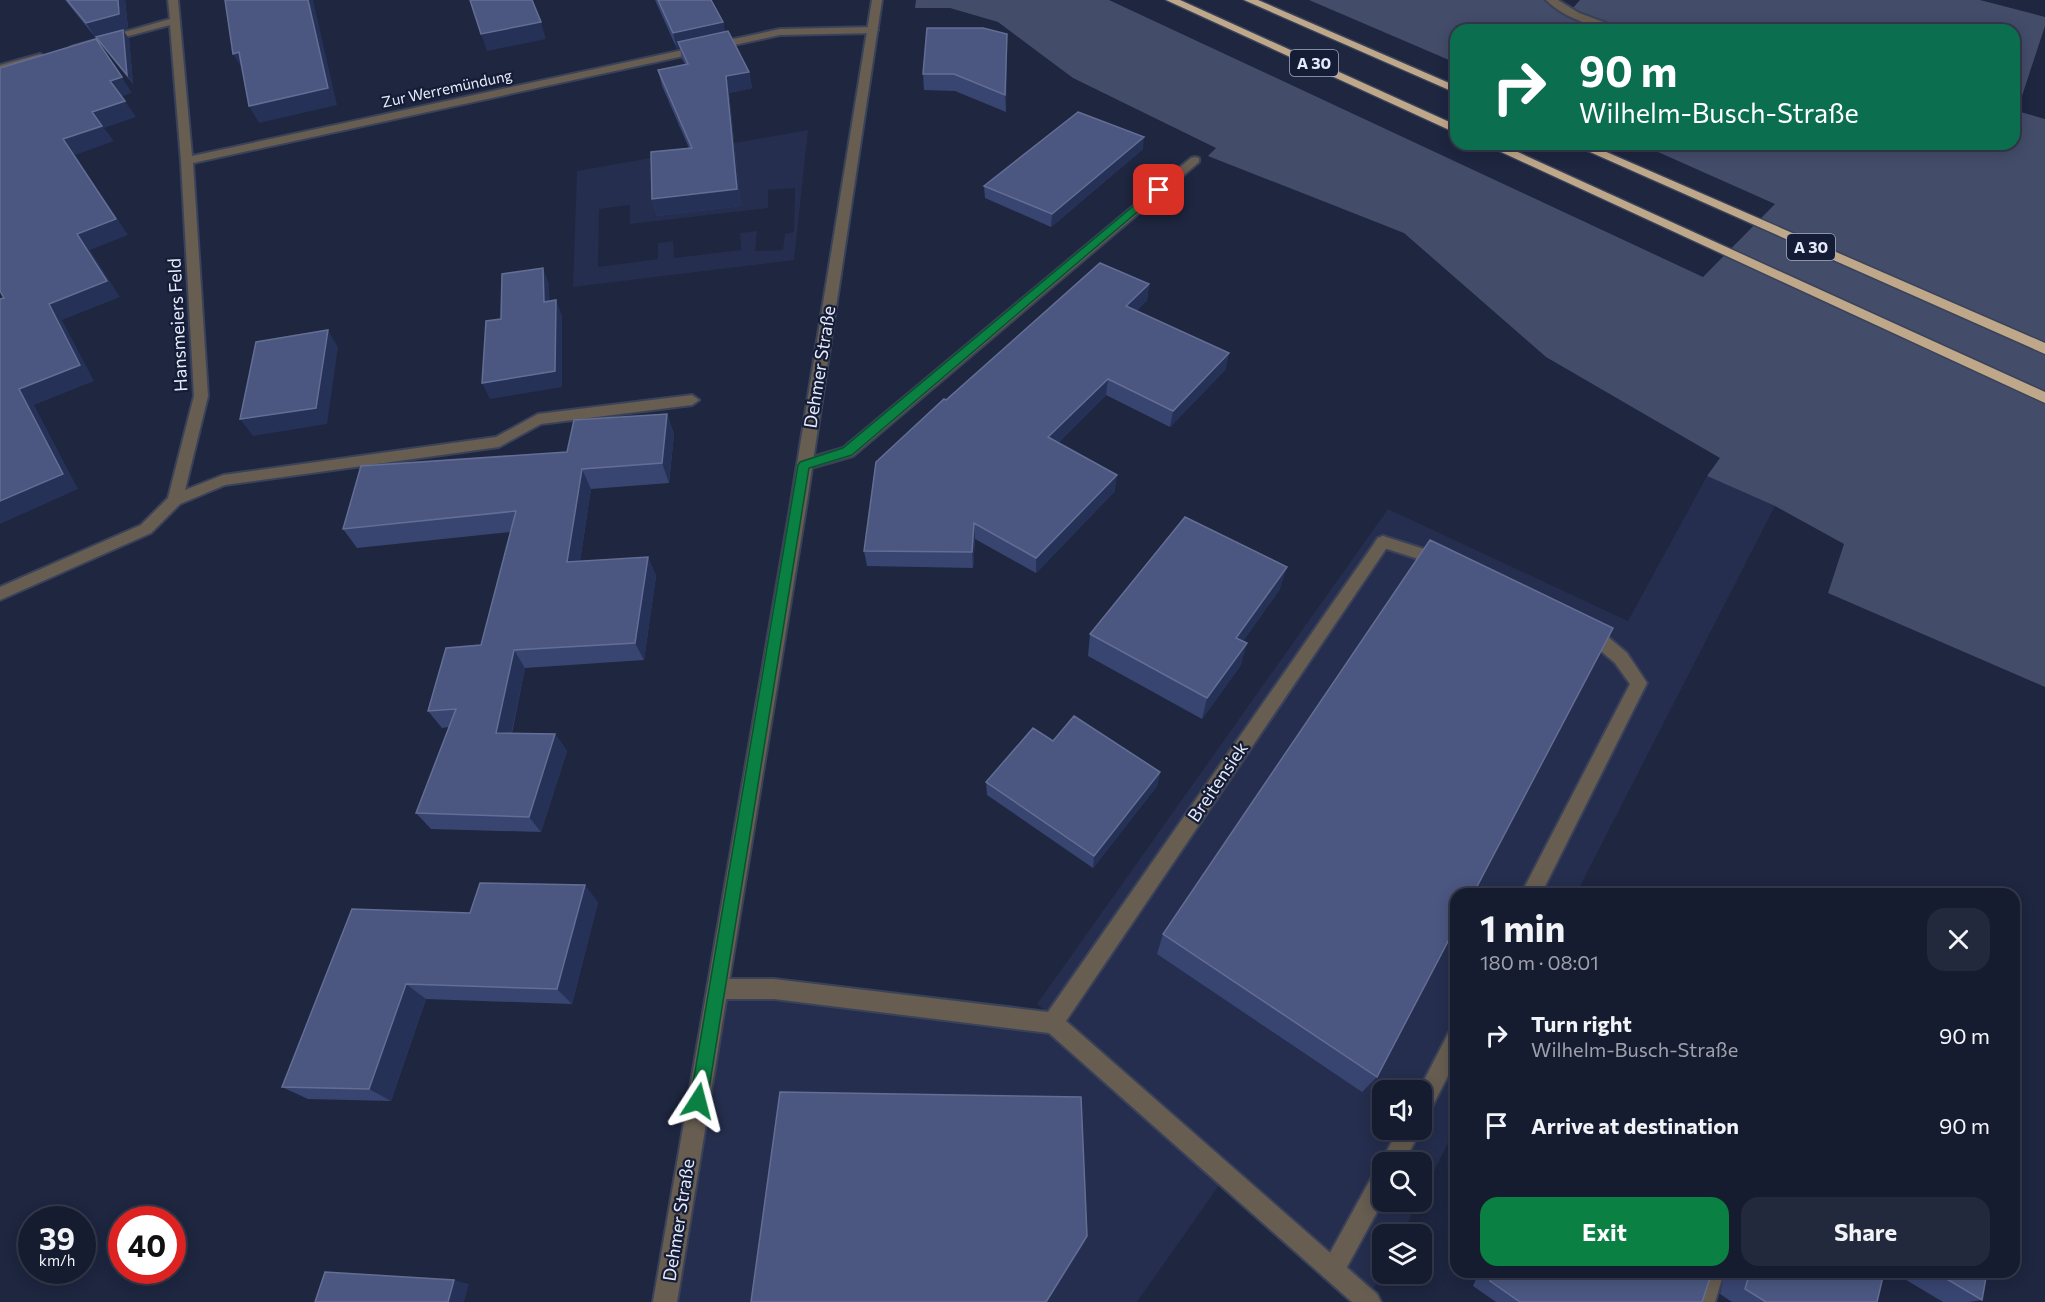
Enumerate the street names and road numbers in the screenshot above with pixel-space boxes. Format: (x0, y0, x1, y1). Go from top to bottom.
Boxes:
road number: A 30 (1290, 50, 1338, 76)
street label: Zur Werremündung (380, 65, 514, 111)
road number: A 30 (1787, 234, 1835, 260)
street label: Hansmeiers Feld (163, 258, 191, 392)
street label: Dehmer Straße (798, 304, 840, 430)
street label: Breitensiek (1182, 737, 1252, 826)
street label: Dehmer Straße (657, 1157, 699, 1283)

